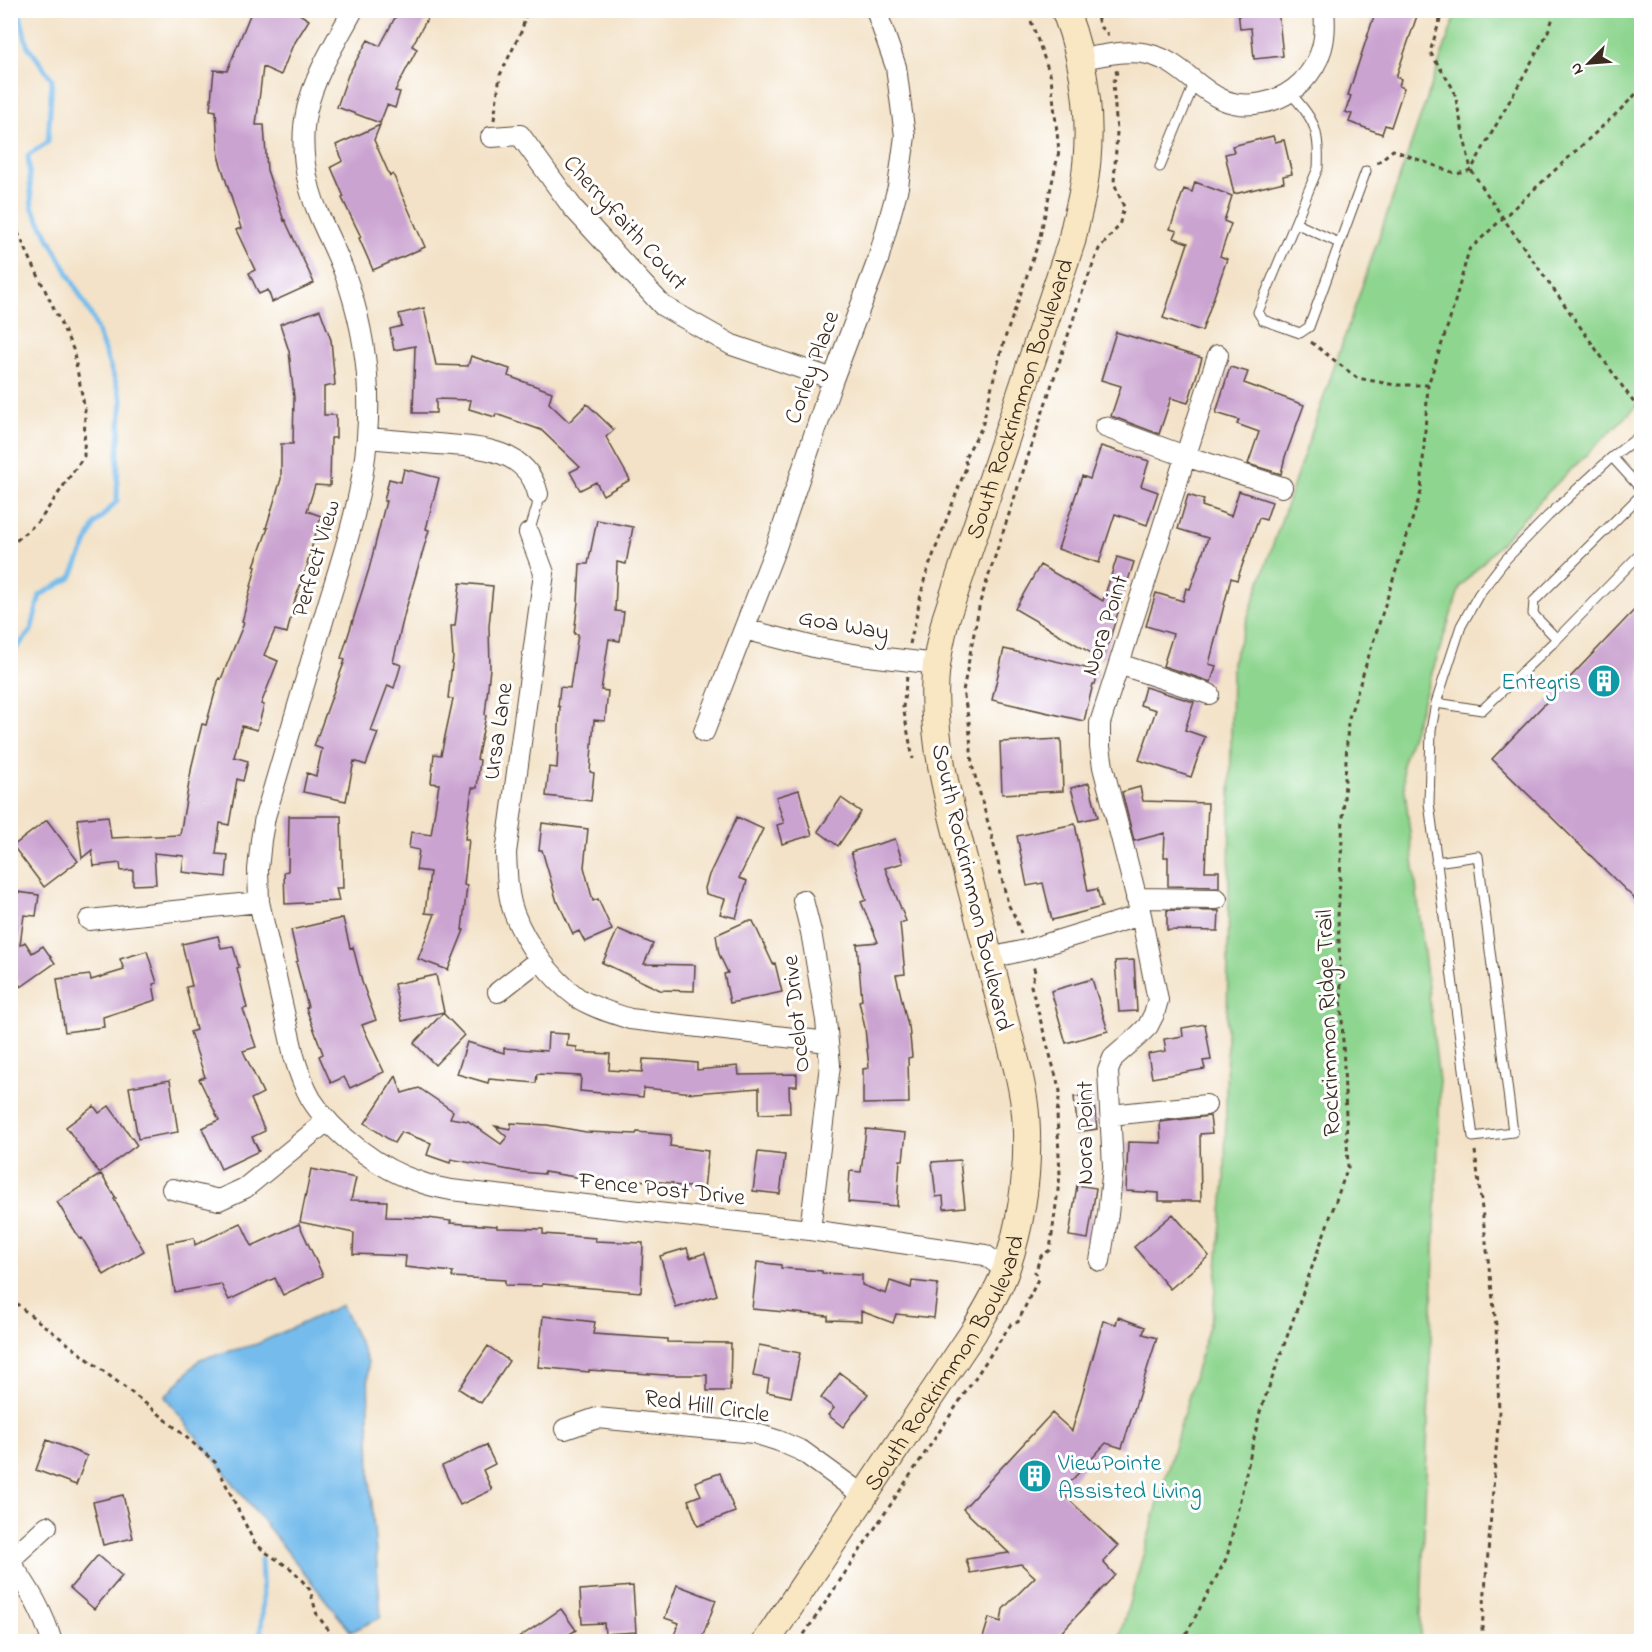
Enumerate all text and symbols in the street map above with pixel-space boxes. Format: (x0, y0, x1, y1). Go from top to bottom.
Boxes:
north arrow (1559, 33, 1619, 93)
text: N (1564, 58, 1590, 78)
street label: Cherryfaith Court (553, 148, 695, 300)
street label: South Rockrimmon Boulevard (958, 254, 1085, 544)
street label: Corley Place (777, 306, 851, 430)
street label: Perfect View (284, 496, 351, 621)
street label: Nora Point (1074, 571, 1139, 681)
street label: Goa Way (795, 601, 892, 653)
building icon: Entegris (1586, 663, 1622, 699)
place label: Entegris (1501, 666, 1581, 701)
street label: Ursa Lane (475, 680, 524, 782)
street label: South Rockrimmon Boulevard (921, 741, 1021, 1035)
street label: Rockrimmon Ridge Trail (1308, 909, 1351, 1137)
street label: Ocelot Drive (774, 953, 821, 1074)
street label: Nora Point (1069, 1081, 1104, 1185)
street label: Fence Post Drive (576, 1164, 747, 1217)
street label: South Rockrimmon Boulevard (857, 1231, 1035, 1499)
street label: Red Hill Circle (642, 1381, 772, 1434)
place label: ViewPointe Assisted Living (1057, 1447, 1201, 1510)
building icon: ViewPointe Assisted Living (1017, 1458, 1053, 1494)

